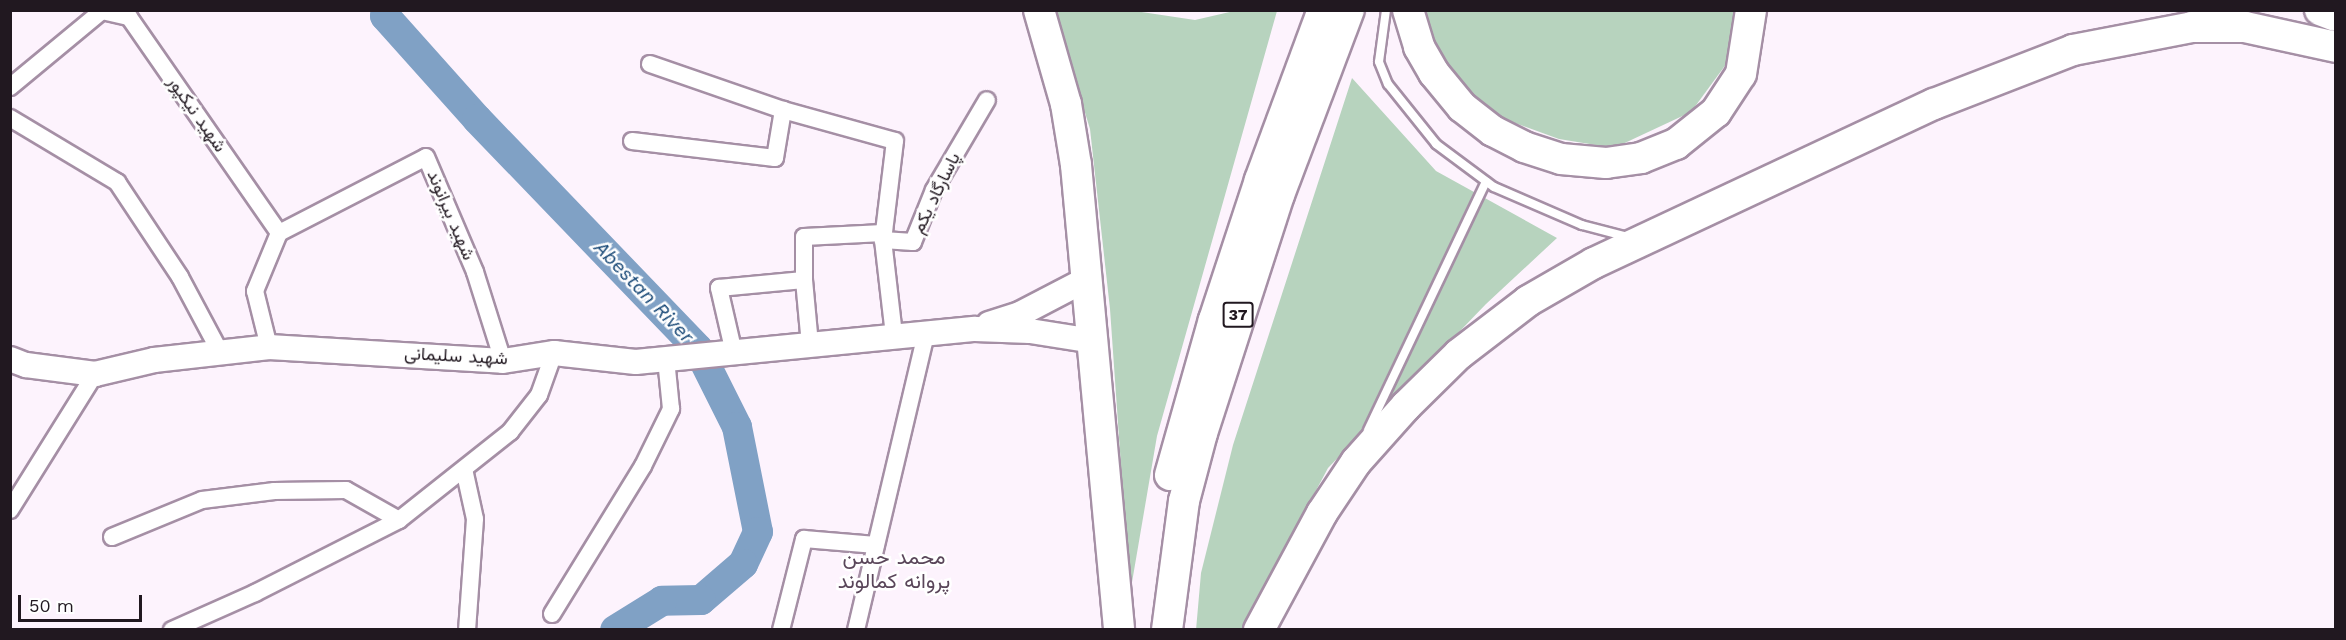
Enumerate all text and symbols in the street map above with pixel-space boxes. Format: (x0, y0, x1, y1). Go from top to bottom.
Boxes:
street label: شهید نیکپور (163, 72, 231, 156)
street label: پاسارگاد یکم (907, 149, 965, 237)
street label: شهید بیرانوند (422, 167, 480, 263)
water label: Abestan River (589, 236, 699, 348)
road number: 37 (1222, 302, 1254, 328)
street label: شهید سلیمانی (404, 343, 508, 369)
district label: محمد حسن پروانه کمالوند (838, 544, 950, 594)
scale bar (21, 583, 146, 621)
text: 50 m (29, 595, 74, 616)

